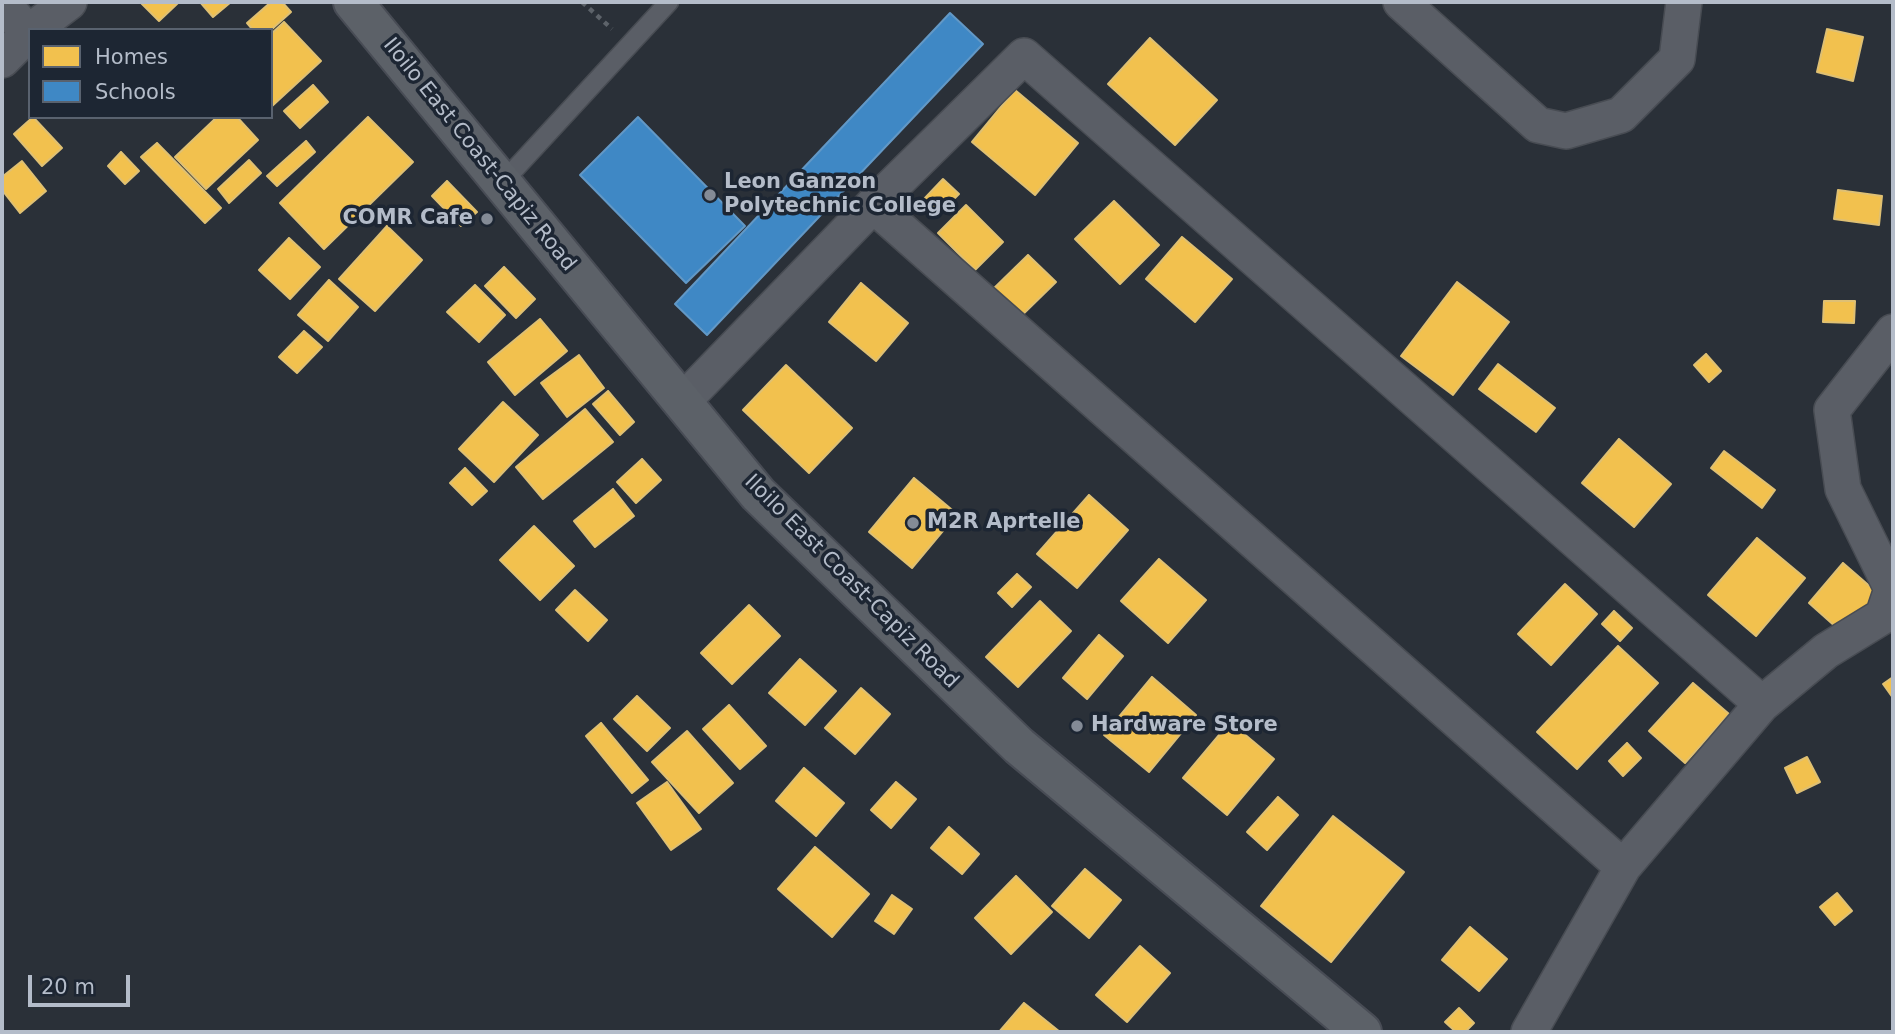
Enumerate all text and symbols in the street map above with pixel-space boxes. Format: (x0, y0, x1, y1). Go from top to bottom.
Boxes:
legend (28, 28, 273, 119)
street label: Iloilo East Coast-Capiz Road (377, 33, 581, 277)
text: Homes (95, 45, 168, 69)
text: Schools (95, 80, 176, 104)
place label: Leon Ganzon Polytechnic College (724, 170, 956, 220)
marker: Leon Ganzon Polytechnic College (702, 187, 718, 203)
place label: COMR Cafe (342, 206, 473, 232)
marker: COMR Cafe (479, 211, 495, 227)
street label: Iloilo East Coast-Capiz Road (739, 470, 963, 694)
place label: M2R Aprtelle (927, 510, 1081, 536)
marker: M2R Aprtelle (905, 515, 921, 531)
place label: Hardware Store (1091, 713, 1278, 739)
marker: Hardware Store (1069, 718, 1085, 734)
scale bar (32, 960, 133, 1004)
text: 20 m (41, 975, 95, 999)

